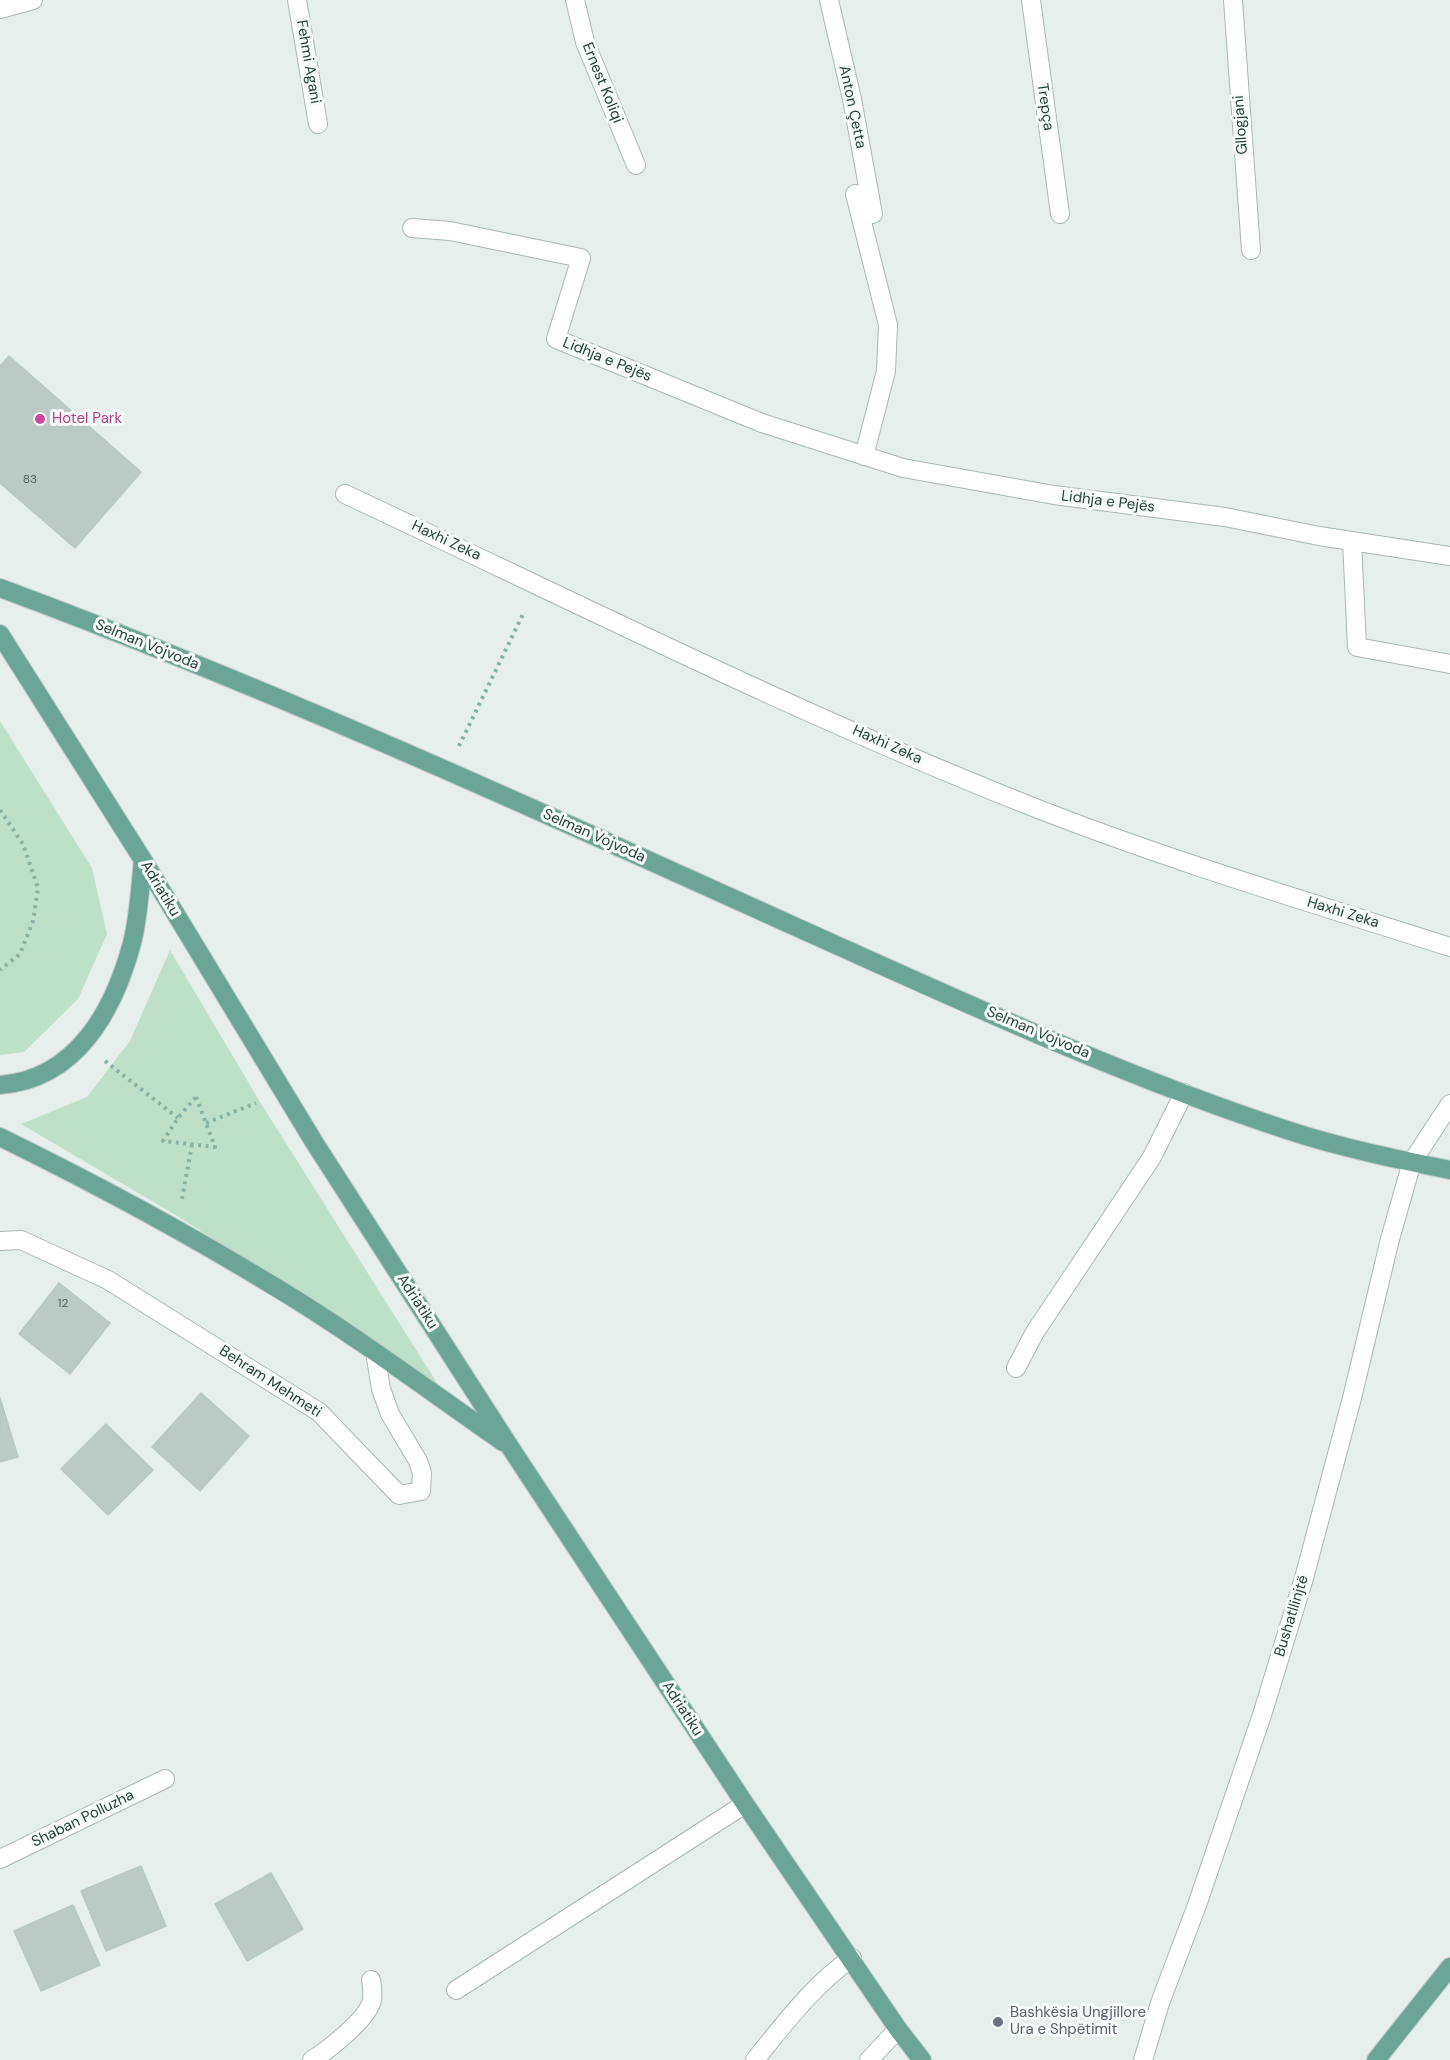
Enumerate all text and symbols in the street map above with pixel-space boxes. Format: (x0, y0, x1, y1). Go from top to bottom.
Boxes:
street label: Fehmi Agani (292, 19, 324, 105)
street label: Ernest Koliqi (578, 40, 626, 126)
street label: Anton Çetta (834, 64, 870, 150)
street label: Trepça (1033, 82, 1057, 132)
street label: Gllogjani (1230, 95, 1252, 155)
street label: Lidhja e Pejës (560, 334, 654, 386)
place label: Hotel Park (52, 410, 122, 428)
marker: Hotel Park (33, 412, 47, 426)
house number: 83 (23, 473, 37, 487)
street label: Lidhja e Pejës (1060, 487, 1156, 517)
street label: Haxhi Zeka (409, 517, 483, 565)
street label: Selman Vojvoda (93, 616, 201, 674)
street label: Haxhi Zeka (849, 722, 925, 768)
street label: Selman Vojvoda (540, 805, 648, 867)
street label: Adriatiku (136, 858, 184, 920)
street label: Haxhi Zeka (1305, 894, 1381, 932)
street label: Selman Vojvoda (984, 1003, 1092, 1063)
street label: Adriatiku (393, 1271, 441, 1333)
house number: 12 (58, 1297, 68, 1311)
street label: Behram Mehmeti (216, 1342, 324, 1422)
street label: Bushatllinjtë (1271, 1573, 1313, 1659)
street label: Adriatiku (658, 1678, 706, 1740)
street label: Shaban Polluzha (29, 1786, 137, 1852)
place label: Bashkësia Ungjillore Ura e Shpëtimit (1010, 2004, 1146, 2039)
marker: Bashkësia Ungjillore Ura e Shpëtimit (991, 2015, 1005, 2029)

